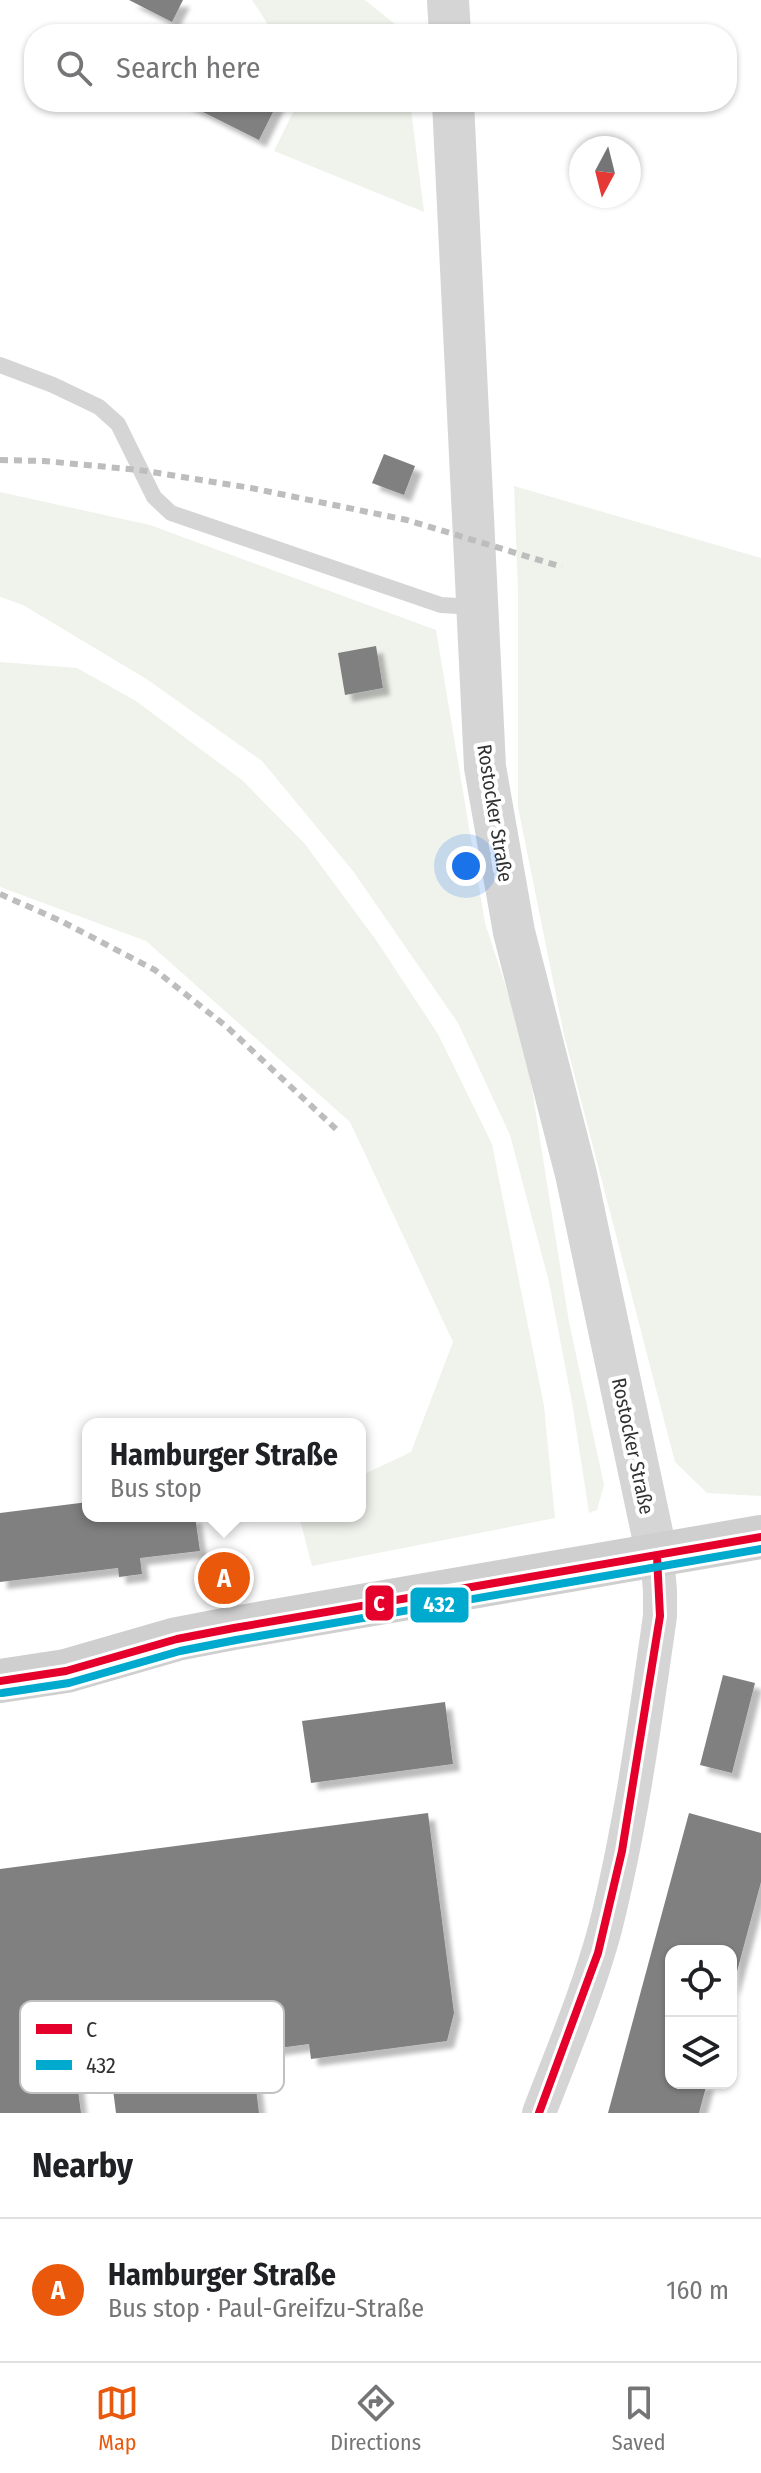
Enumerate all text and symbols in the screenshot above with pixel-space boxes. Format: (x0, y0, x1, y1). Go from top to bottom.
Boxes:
search box (24, 24, 737, 112)
icon: search (52, 46, 96, 90)
text: Search here (116, 50, 261, 86)
north arrow (569, 136, 641, 208)
street label: Rostocker Straße (472, 743, 518, 883)
your location (446, 846, 486, 886)
street label: Rostocker Straße (607, 1376, 659, 1516)
popup (82, 1418, 366, 1522)
text: Hamburger Straße (110, 1437, 338, 1473)
text: Bus stop (110, 1473, 202, 1504)
pin: A (198, 1548, 250, 1608)
line badge: C (364, 1584, 395, 1622)
line badge: 432 (409, 1586, 470, 1624)
text: C (373, 1590, 385, 1617)
text: 432 (423, 1591, 455, 1618)
map controls (665, 1945, 737, 2089)
button: locate (665, 1945, 737, 2017)
legend (20, 2001, 284, 2093)
text: C (86, 2016, 97, 2043)
button: layers (665, 2017, 737, 2089)
text: 432 (86, 2052, 116, 2079)
text: Nearby (32, 2145, 133, 2186)
text: Hamburger Straße (108, 2257, 336, 2293)
text: A (51, 2275, 65, 2306)
text: 160 m (666, 2275, 729, 2306)
text: Bus stop · Paul-Greifzu-Straße (108, 2293, 424, 2324)
tab: Map (95, 2381, 139, 2456)
tab: Directions (330, 2381, 421, 2456)
tab: Saved (612, 2381, 666, 2456)

